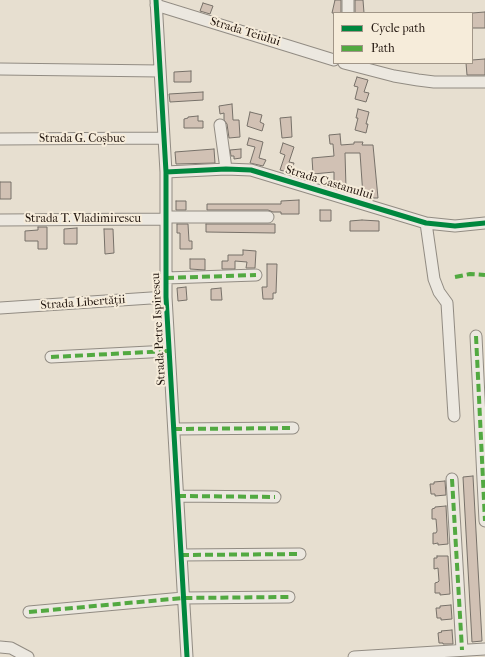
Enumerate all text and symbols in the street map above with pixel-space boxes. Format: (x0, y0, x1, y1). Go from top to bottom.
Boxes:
legend (333, 12, 473, 64)
street label: Strada Teiului (208, 14, 282, 50)
text: Cycle path (371, 21, 425, 35)
text: Path (371, 41, 395, 55)
street label: Strada G. Coșbuc (39, 132, 125, 146)
street label: Strada Castanului (283, 163, 375, 203)
street label: Strada T. Vladimirescu (25, 212, 141, 226)
street label: Strada Petre Ispirescu (149, 272, 169, 386)
street label: Strada Libertății (40, 293, 126, 313)

